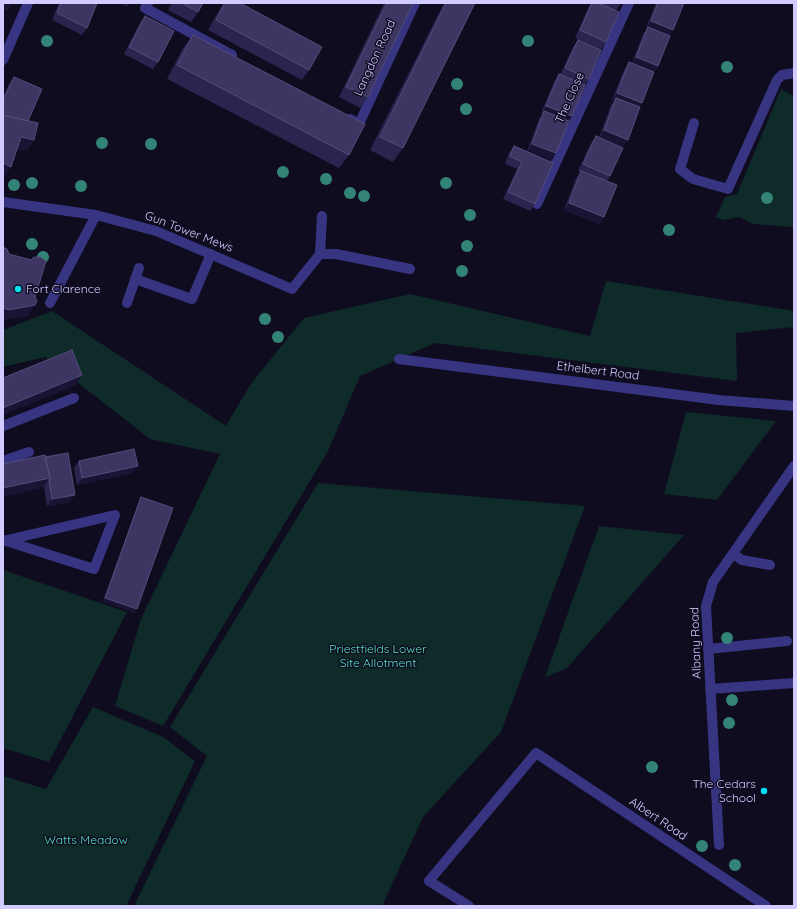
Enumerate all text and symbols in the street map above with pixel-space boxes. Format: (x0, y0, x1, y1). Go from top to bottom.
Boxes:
street label: Langdon Road (351, 18, 399, 98)
street label: The Close (552, 70, 588, 126)
street label: Gun Tower Mews (143, 209, 235, 255)
place label: Fort Clarence (26, 282, 101, 296)
marker: Fort Clarence (13, 284, 23, 294)
street label: Ethelbert Road (556, 359, 640, 383)
street label: Albany Road (688, 607, 704, 679)
park label: Priestfields Lower Site Allotment (329, 642, 427, 670)
place label: The Cedars School (692, 777, 756, 805)
marker: The Cedars School (759, 786, 769, 796)
street label: Albert Road (626, 794, 690, 844)
park label: Watts Meadow (44, 833, 128, 847)

